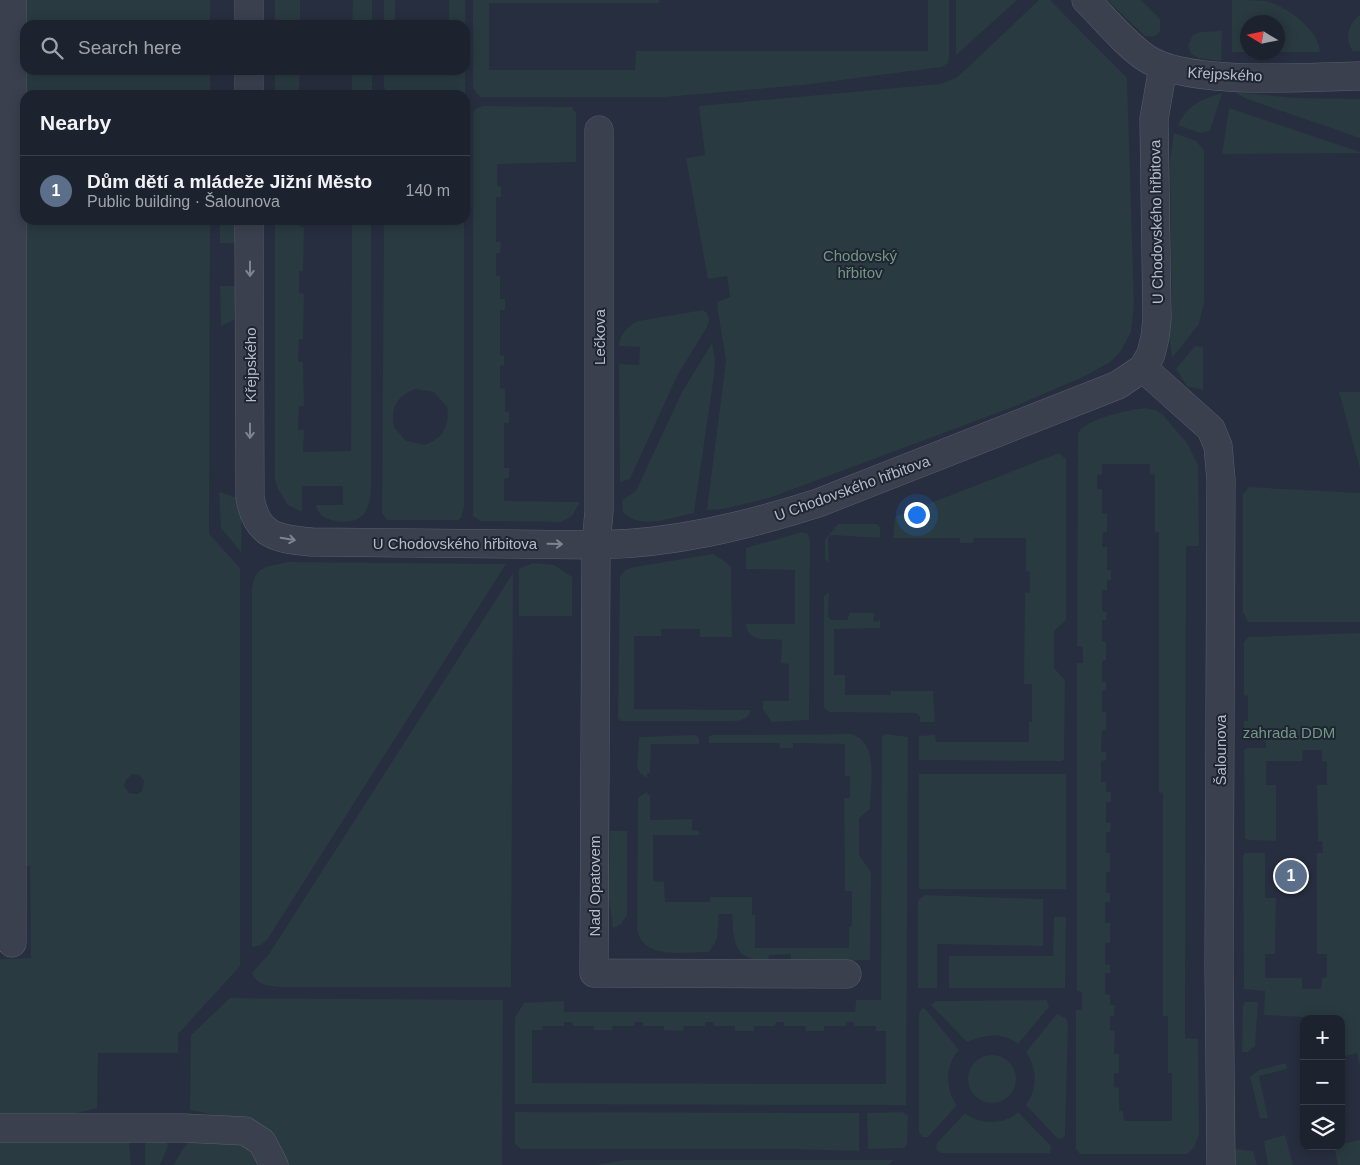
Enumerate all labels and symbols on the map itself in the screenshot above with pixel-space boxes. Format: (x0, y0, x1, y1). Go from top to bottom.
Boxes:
north arrow (1240, 15, 1285, 60)
street label: Křejpského (1187, 64, 1263, 84)
street label: U Chodovského hřbitova (1146, 139, 1166, 304)
park label: Chodovský hřbitov (823, 247, 898, 281)
one-way arrow (245, 260, 255, 276)
street label: Lečkova (591, 308, 608, 365)
street label: Křejpského (242, 327, 259, 403)
one-way arrow (245, 422, 255, 439)
street label: U Chodovského hřbitova (772, 452, 933, 524)
your location (904, 502, 930, 528)
one-way arrow (280, 534, 296, 544)
street label: U Chodovského hřbitova (373, 535, 538, 552)
one-way arrow (547, 539, 563, 548)
street label: Šalounova (1212, 714, 1229, 785)
park label: zahrada DDM (1243, 724, 1335, 741)
street label: Nad Opatovem (586, 836, 603, 936)
pin: 1 (1275, 857, 1307, 895)

